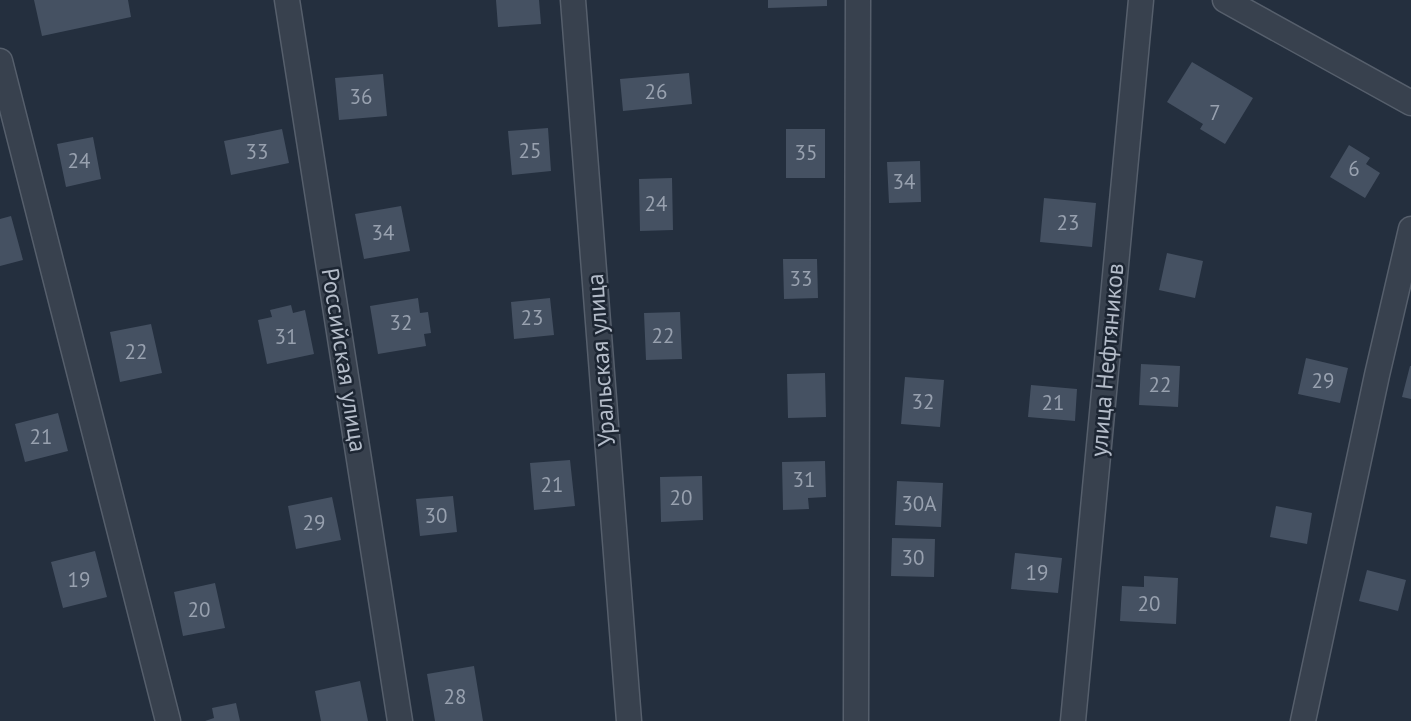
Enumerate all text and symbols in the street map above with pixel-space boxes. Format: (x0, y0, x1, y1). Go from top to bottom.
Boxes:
house number: 26 (645, 78, 667, 105)
house number: 36 (350, 83, 372, 110)
house number: 7 (1209, 99, 1221, 126)
house number: 25 (519, 137, 541, 164)
house number: 33 (246, 138, 268, 165)
house number: 35 (795, 139, 817, 166)
house number: 24 (68, 147, 90, 174)
house number: 6 (1348, 155, 1360, 182)
house number: 34 (893, 168, 915, 195)
house number: 24 (645, 190, 667, 217)
house number: 23 (1057, 209, 1079, 236)
house number: 34 (372, 219, 394, 246)
street label: улица Нефтяников (1083, 262, 1130, 458)
house number: 33 (790, 265, 812, 292)
street label: Российская улица (315, 266, 374, 454)
street label: Уральская улица (579, 273, 622, 447)
house number: 23 (521, 304, 543, 331)
house number: 32 (390, 309, 412, 336)
house number: 22 (652, 322, 674, 349)
house number: 31 (275, 323, 297, 350)
house number: 22 (125, 338, 147, 365)
house number: 29 (1312, 367, 1334, 394)
house number: 22 (1149, 371, 1171, 398)
house number: 32 (912, 388, 934, 415)
house number: 21 (1042, 389, 1064, 416)
house number: 21 (30, 423, 52, 450)
house number: 31 (793, 466, 815, 493)
house number: 21 (541, 471, 563, 498)
house number: 20 (670, 484, 692, 511)
house number: 30А (901, 490, 937, 517)
house number: 30 (425, 502, 447, 529)
house number: 29 (303, 509, 325, 536)
house number: 30 (902, 544, 924, 571)
house number: 19 (1026, 559, 1048, 586)
house number: 19 (68, 566, 90, 593)
house number: 20 (1138, 590, 1160, 617)
house number: 20 (188, 596, 210, 623)
house number: 28 (444, 683, 466, 710)

